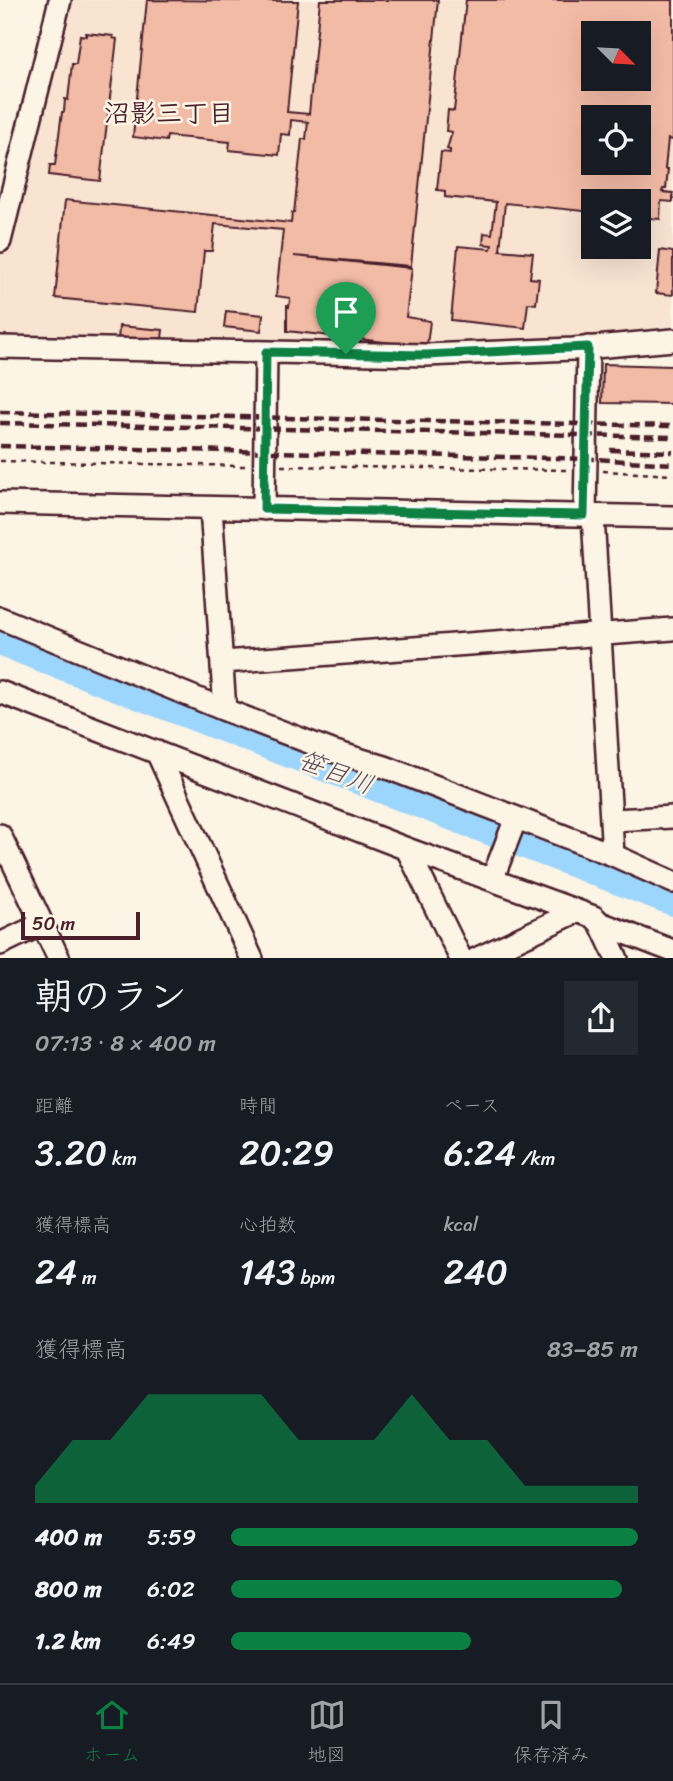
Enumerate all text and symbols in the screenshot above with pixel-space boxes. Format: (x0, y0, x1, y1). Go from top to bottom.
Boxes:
north arrow (581, 21, 651, 91)
map controls (581, 21, 651, 259)
district label: 沼影三丁目 (104, 90, 234, 136)
button: locate (581, 105, 651, 175)
button: layers (581, 189, 651, 259)
pin (316, 282, 376, 354)
icon: arrive (327, 293, 365, 331)
water label: 笹目川 (291, 737, 381, 807)
text: 50 m (32, 907, 75, 940)
scale bar (21, 909, 140, 941)
text: 朝のラン (35, 963, 187, 1030)
button: share (564, 981, 638, 1055)
text: 07:13 · 8 × 400 m (35, 1023, 216, 1064)
text: 距離 (35, 1089, 73, 1122)
text: 時間 (239, 1089, 277, 1122)
text: ペース (444, 1089, 500, 1122)
text: 3.20 (35, 1122, 107, 1184)
text: 20:29 (239, 1122, 334, 1184)
text: 6:24 (444, 1122, 516, 1184)
text: km (107, 1142, 137, 1175)
text: /km (516, 1142, 555, 1175)
text: 獲得標高 (35, 1208, 111, 1241)
text: 心拍数 (239, 1208, 296, 1241)
text: kcal (444, 1208, 478, 1241)
text: 24 (35, 1241, 77, 1303)
text: 143 (239, 1241, 295, 1303)
text: 240 (444, 1241, 508, 1303)
text: m (77, 1261, 97, 1294)
text: bpm (295, 1261, 335, 1294)
text: 獲得標高 (35, 1329, 127, 1370)
text: 83–85 m (547, 1329, 638, 1370)
text: 400 m (35, 1517, 102, 1558)
text: 5:59 (147, 1517, 196, 1558)
text: 800 m (35, 1569, 102, 1610)
text: 6:02 (147, 1569, 195, 1610)
text: 1.2 km (35, 1621, 101, 1662)
text: 6:49 (147, 1621, 196, 1662)
tab: ホーム (84, 1696, 140, 1771)
tab: 地図 (308, 1696, 346, 1771)
tab: 保存済み (513, 1696, 589, 1771)

